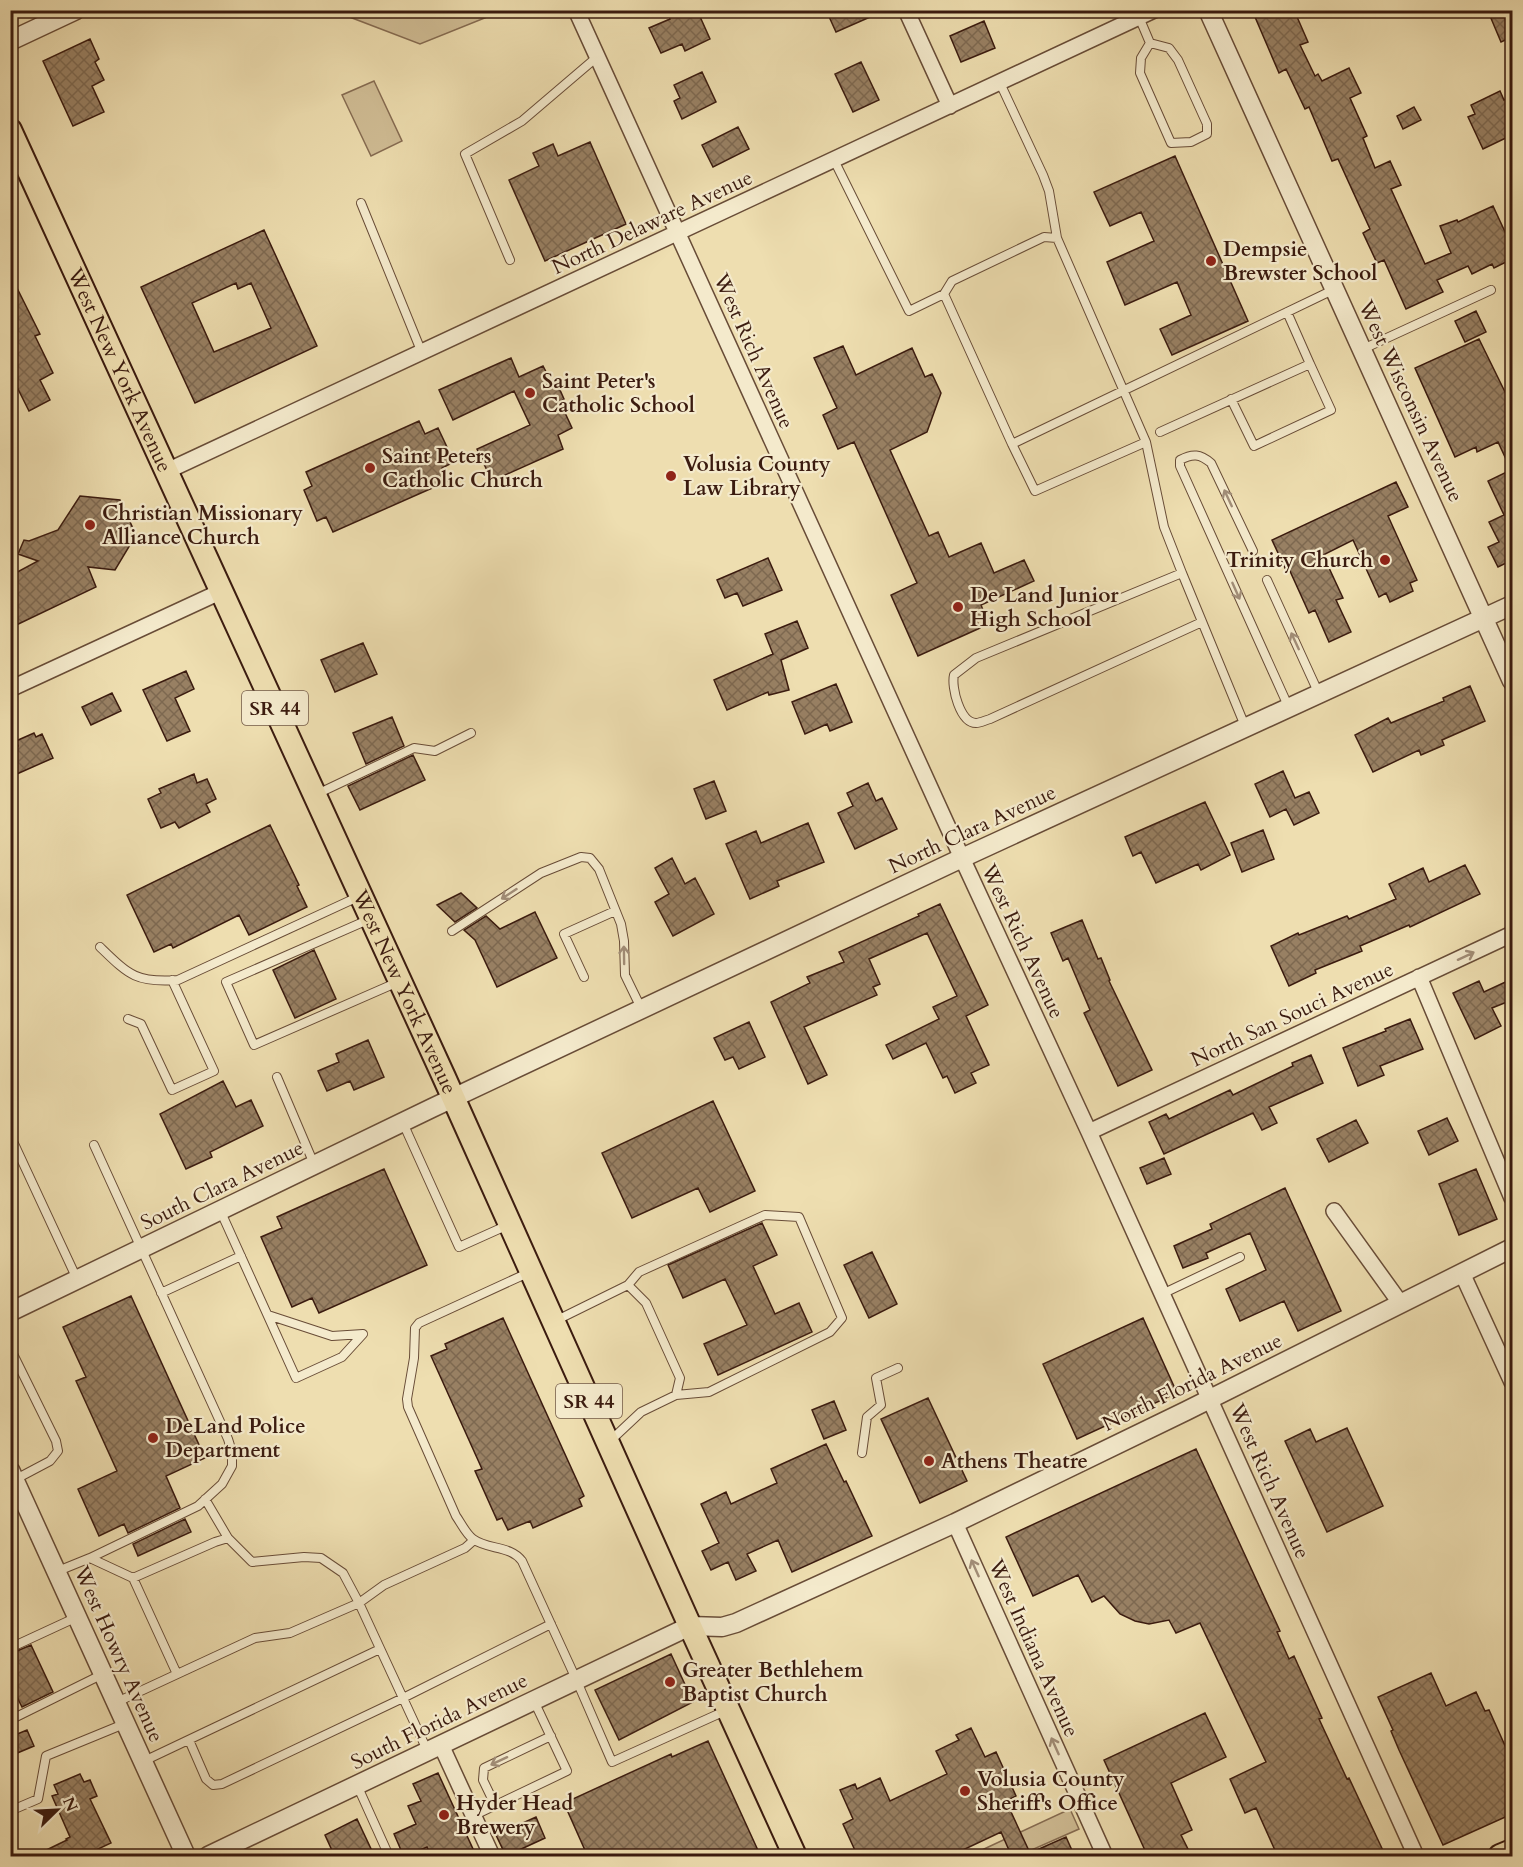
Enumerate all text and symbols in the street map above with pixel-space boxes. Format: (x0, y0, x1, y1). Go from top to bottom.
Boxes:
street label: North Delaware Avenue (547, 163, 757, 282)
place label: Dempsie Brewster School (1223, 235, 1377, 288)
marker: Dempsie Brewster School (1204, 254, 1218, 268)
street label: West New York Avenue (60, 262, 179, 477)
street label: West Rich Avenue (706, 268, 801, 434)
street label: West Wisconsin Avenue (1351, 295, 1470, 507)
place label: Saint Peter's Catholic School (542, 367, 695, 420)
marker: Saint Peter's Catholic School (523, 386, 537, 400)
place label: Saint Peters Catholic Church (382, 442, 543, 495)
place label: Volusia County Law Library (683, 450, 831, 503)
marker: Saint Peters Catholic Church (363, 461, 377, 475)
marker: Volusia County Law Library (664, 469, 678, 483)
one-way arrow (1221, 489, 1233, 507)
place label: Christian Missionary Alliance Church (102, 499, 303, 552)
marker: Christian Missionary Alliance Church (83, 518, 97, 532)
place label: Trinity Church (1226, 546, 1373, 575)
marker: Trinity Church (1378, 553, 1392, 567)
place label: De Land Junior High School (970, 581, 1119, 634)
one-way arrow (1231, 581, 1242, 599)
marker: De Land Junior High School (951, 600, 965, 614)
one-way arrow (1288, 632, 1300, 650)
road number: SR 44 (242, 691, 308, 725)
street label: North Clara Avenue (884, 778, 1061, 881)
street label: West Rich Avenue (974, 858, 1071, 1023)
street label: West New York Avenue (345, 884, 464, 1099)
one-way arrow (501, 889, 518, 901)
one-way arrow (618, 945, 630, 965)
one-way arrow (1456, 949, 1474, 961)
street label: North San Souci Avenue (1186, 955, 1398, 1074)
street label: South Clara Avenue (136, 1133, 309, 1238)
street label: North Florida Avenue (1097, 1326, 1287, 1439)
road number: SR 44 (556, 1384, 622, 1418)
street label: West Rich Avenue (1222, 1398, 1317, 1564)
place label: DeLand Police Department (165, 1412, 306, 1465)
marker: DeLand Police Department (146, 1431, 160, 1445)
place label: Athens Theatre (941, 1447, 1088, 1476)
marker: Athens Theatre (922, 1454, 936, 1468)
street label: West Indiana Avenue (981, 1554, 1086, 1742)
one-way arrow (969, 1559, 980, 1577)
street label: West Howry Avenue (66, 1560, 170, 1747)
place label: Greater Bethlehem Baptist Church (682, 1656, 864, 1709)
street label: South Florida Avenue (346, 1666, 532, 1777)
marker: Greater Bethlehem Baptist Church (663, 1675, 677, 1689)
one-way arrow (1049, 1737, 1060, 1755)
one-way arrow (491, 1755, 509, 1767)
place label: Volusia County Sheriff's Office (977, 1765, 1125, 1818)
north arrow (27, 1780, 87, 1840)
marker: Volusia County Sheriff's Office (958, 1784, 972, 1798)
place label: Hyder Head Brewery (456, 1789, 573, 1842)
text: N (57, 1793, 83, 1815)
marker: Hyder Head Brewery (437, 1808, 451, 1822)

